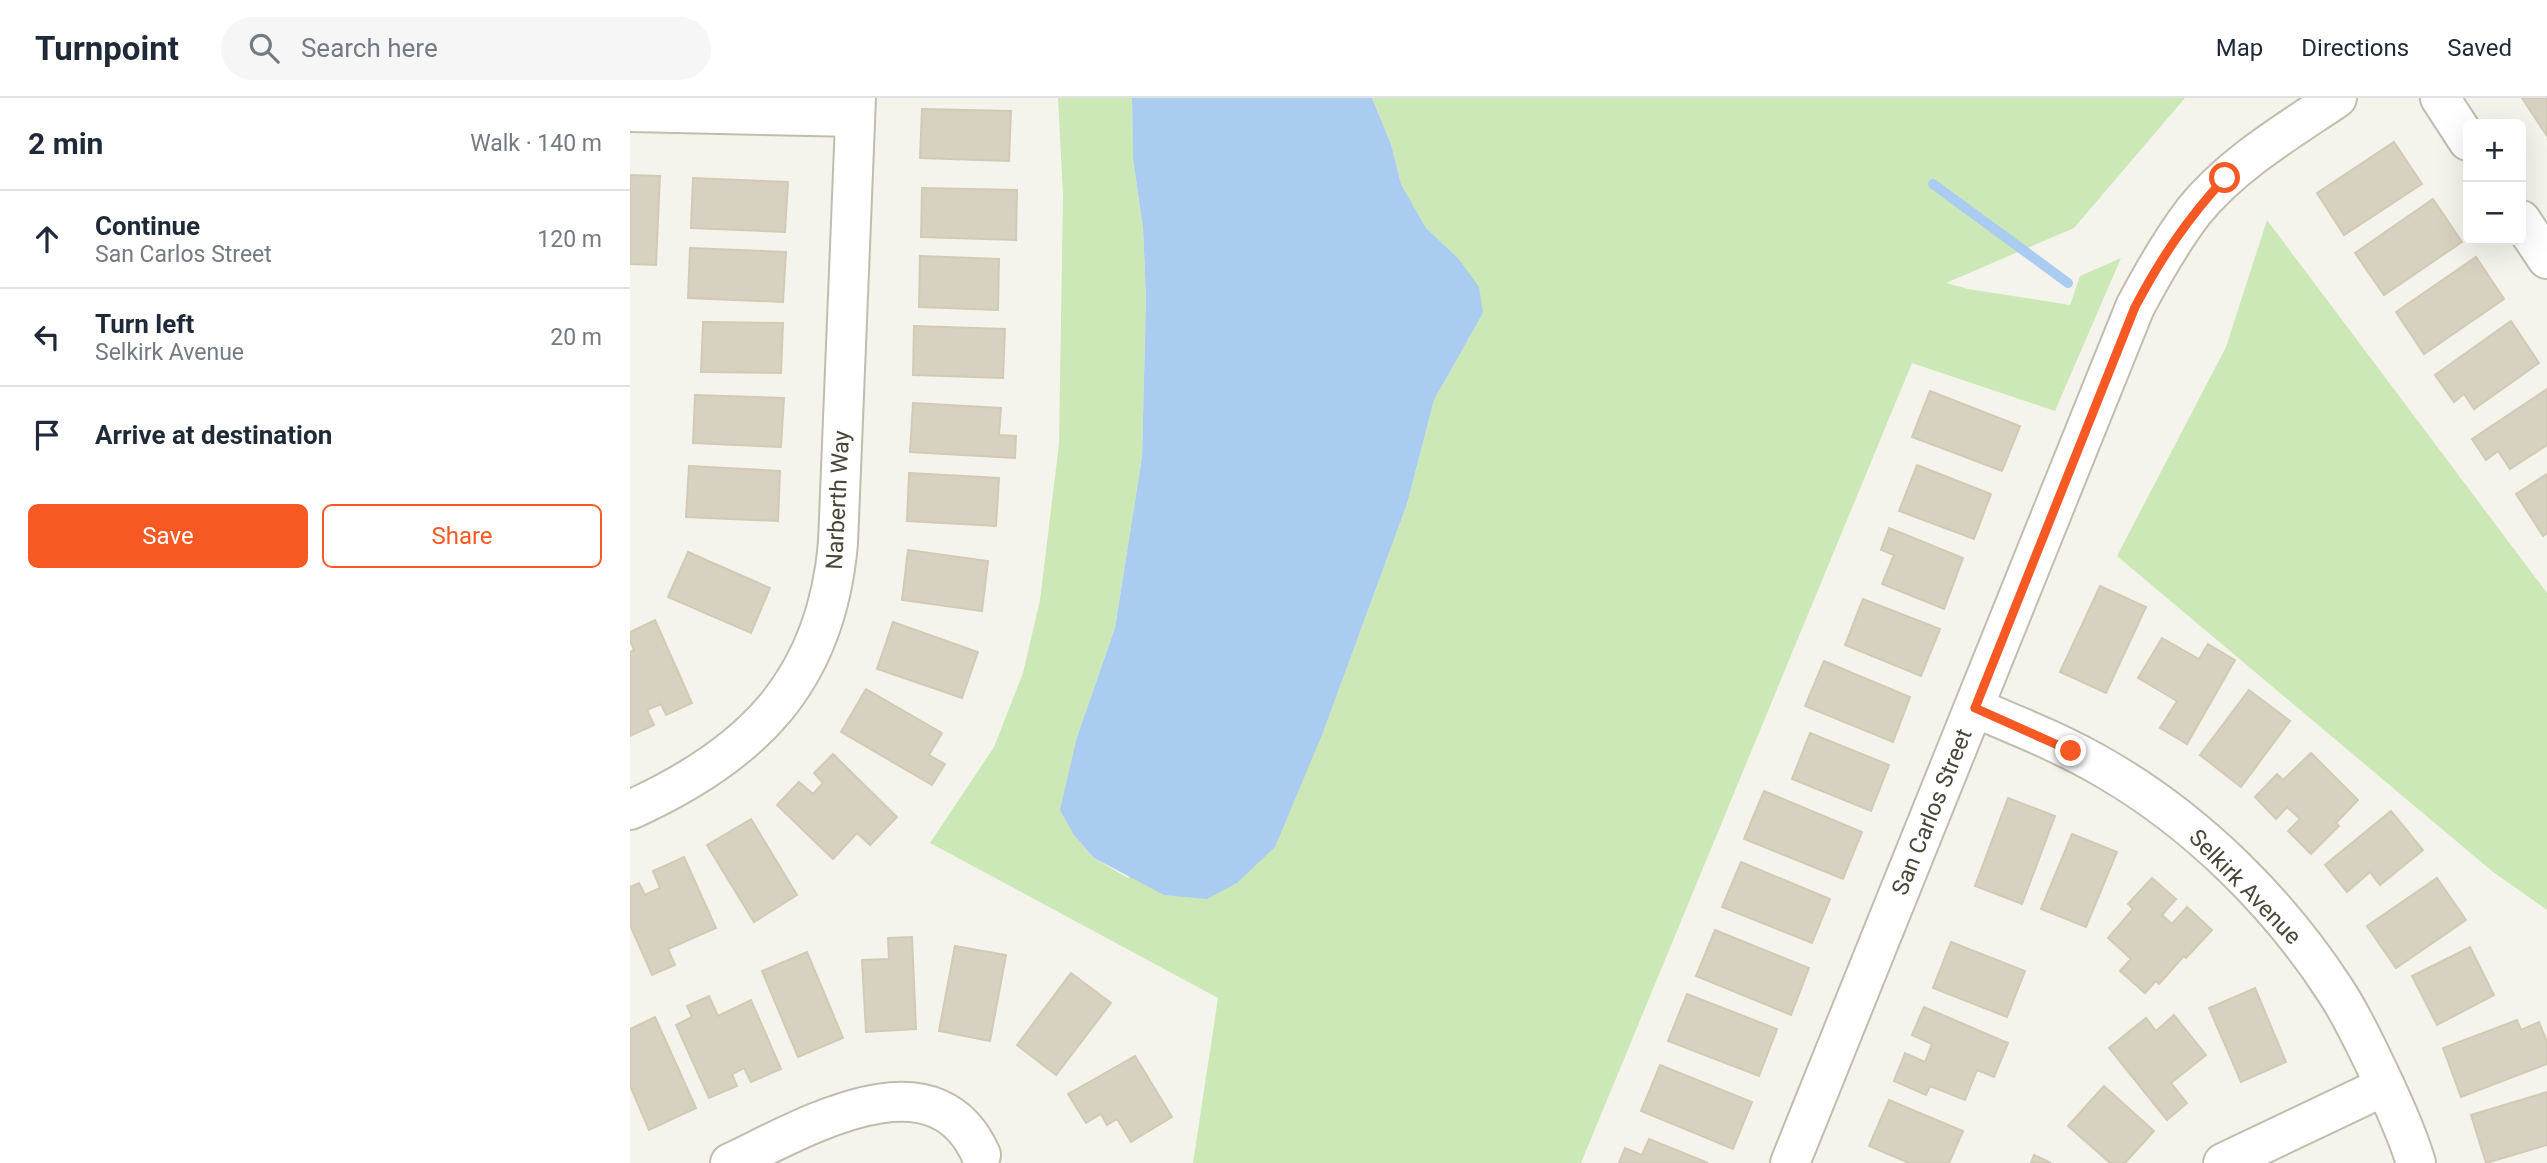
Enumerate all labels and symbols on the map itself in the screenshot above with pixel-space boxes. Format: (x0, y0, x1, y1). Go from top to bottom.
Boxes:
route start (2209, 162, 2240, 193)
street label: Narberth Way (821, 430, 855, 570)
street label: San Carlos Street (1886, 725, 1978, 899)
route end (2055, 735, 2086, 766)
street label: Selkirk Avenue (2184, 824, 2306, 950)

